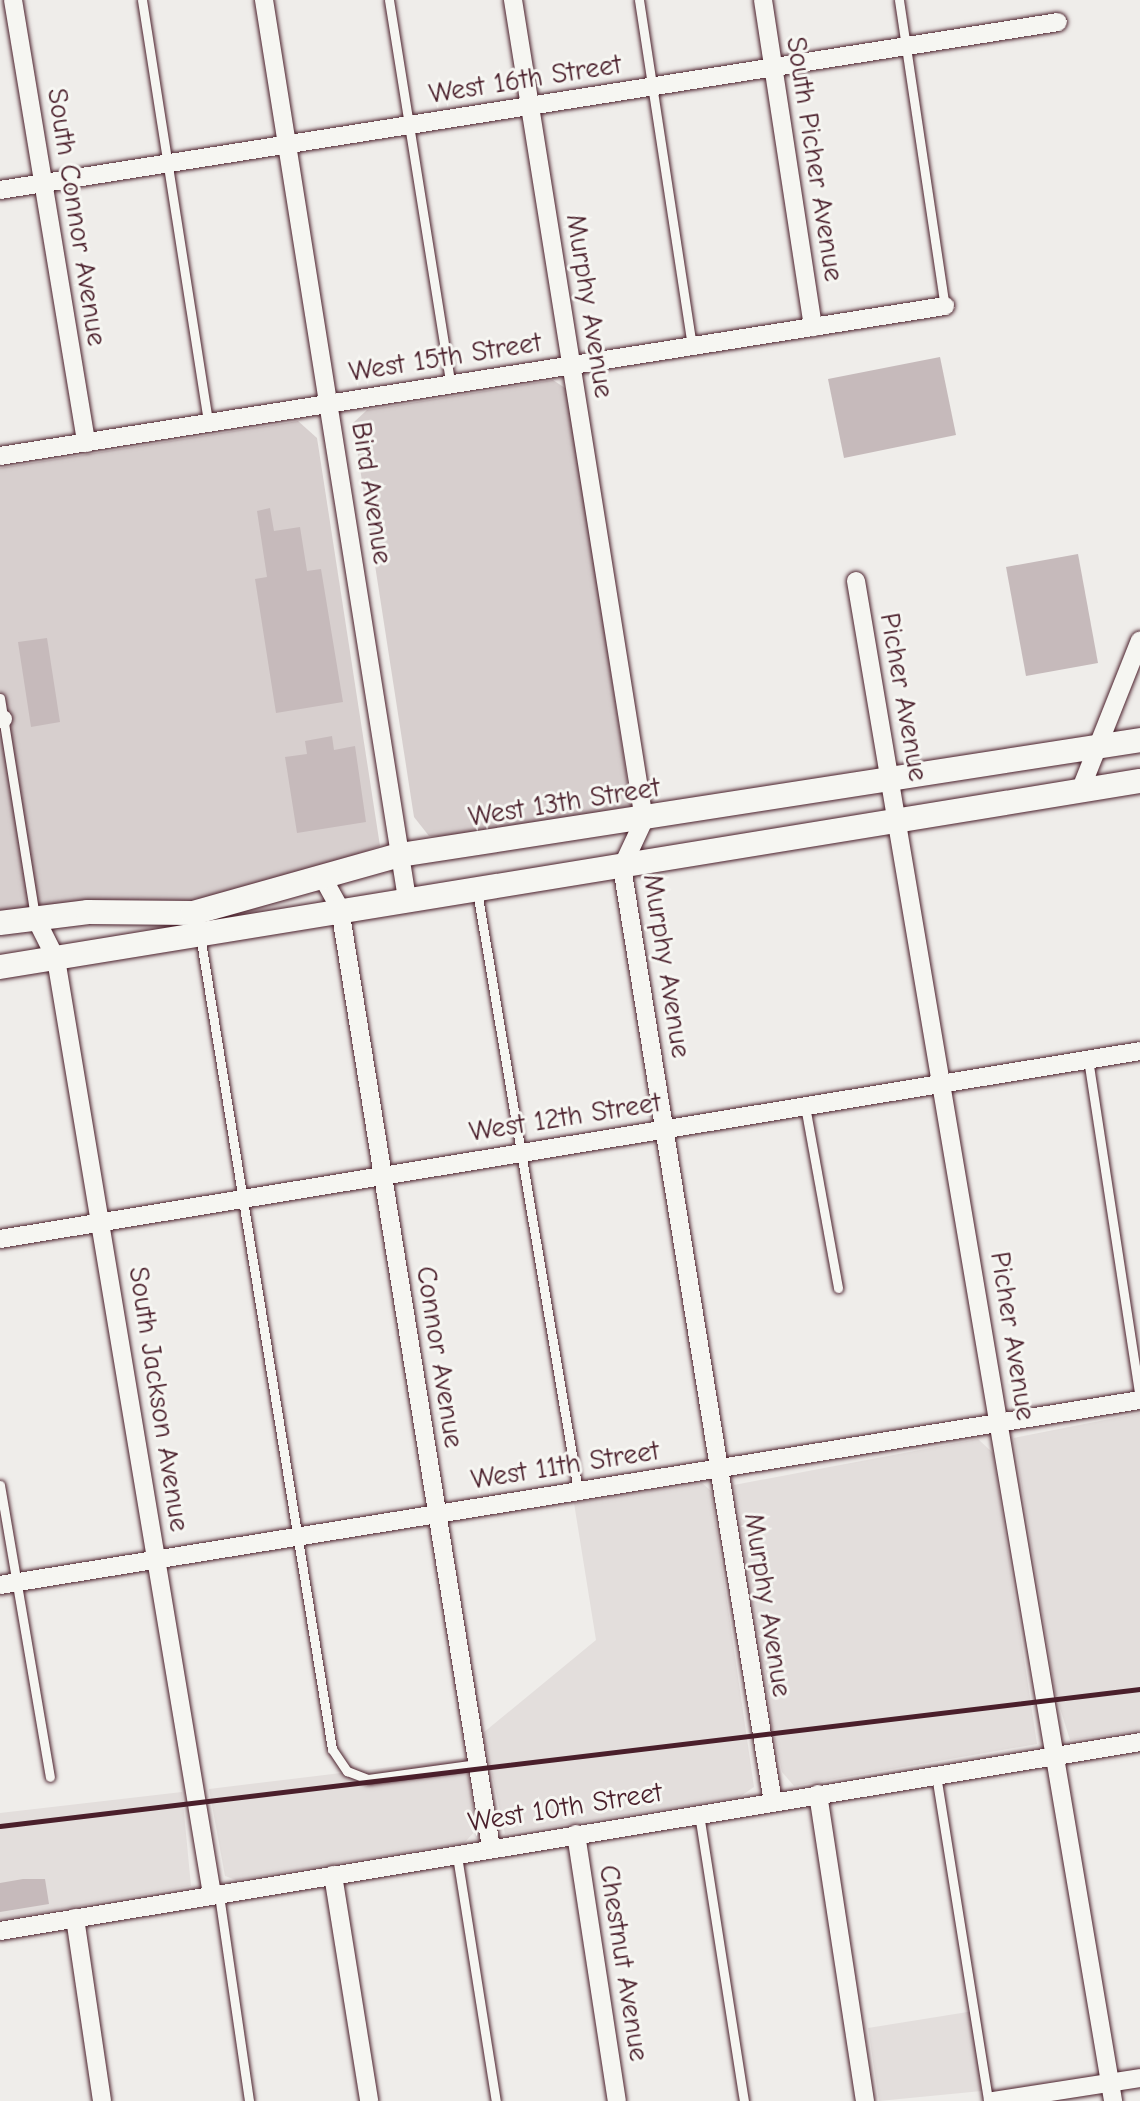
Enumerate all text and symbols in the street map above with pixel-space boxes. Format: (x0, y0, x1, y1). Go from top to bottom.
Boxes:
street label: South Picher Avenue (779, 34, 851, 284)
street label: West 16th Street (426, 47, 624, 111)
street label: South Connor Avenue (40, 86, 114, 348)
street label: Murphy Avenue (559, 212, 621, 400)
street label: West 15th Street (346, 325, 544, 389)
street label: Bird Avenue (344, 420, 400, 566)
street label: Picher Avenue (873, 610, 935, 784)
street label: West 13th Street (466, 770, 662, 834)
street label: Murphy Avenue (636, 872, 698, 1060)
street label: West 12th Street (467, 1085, 663, 1149)
street label: Picher Avenue (983, 1249, 1043, 1423)
street label: South Jackson Avenue (121, 1264, 197, 1534)
street label: Connor Avenue (409, 1264, 471, 1450)
street label: West 11th Street (469, 1434, 661, 1496)
street label: Murphy Avenue (737, 1511, 799, 1699)
street label: West 10th Street (466, 1775, 664, 1839)
street label: Chestnut Avenue (592, 1862, 656, 2064)

